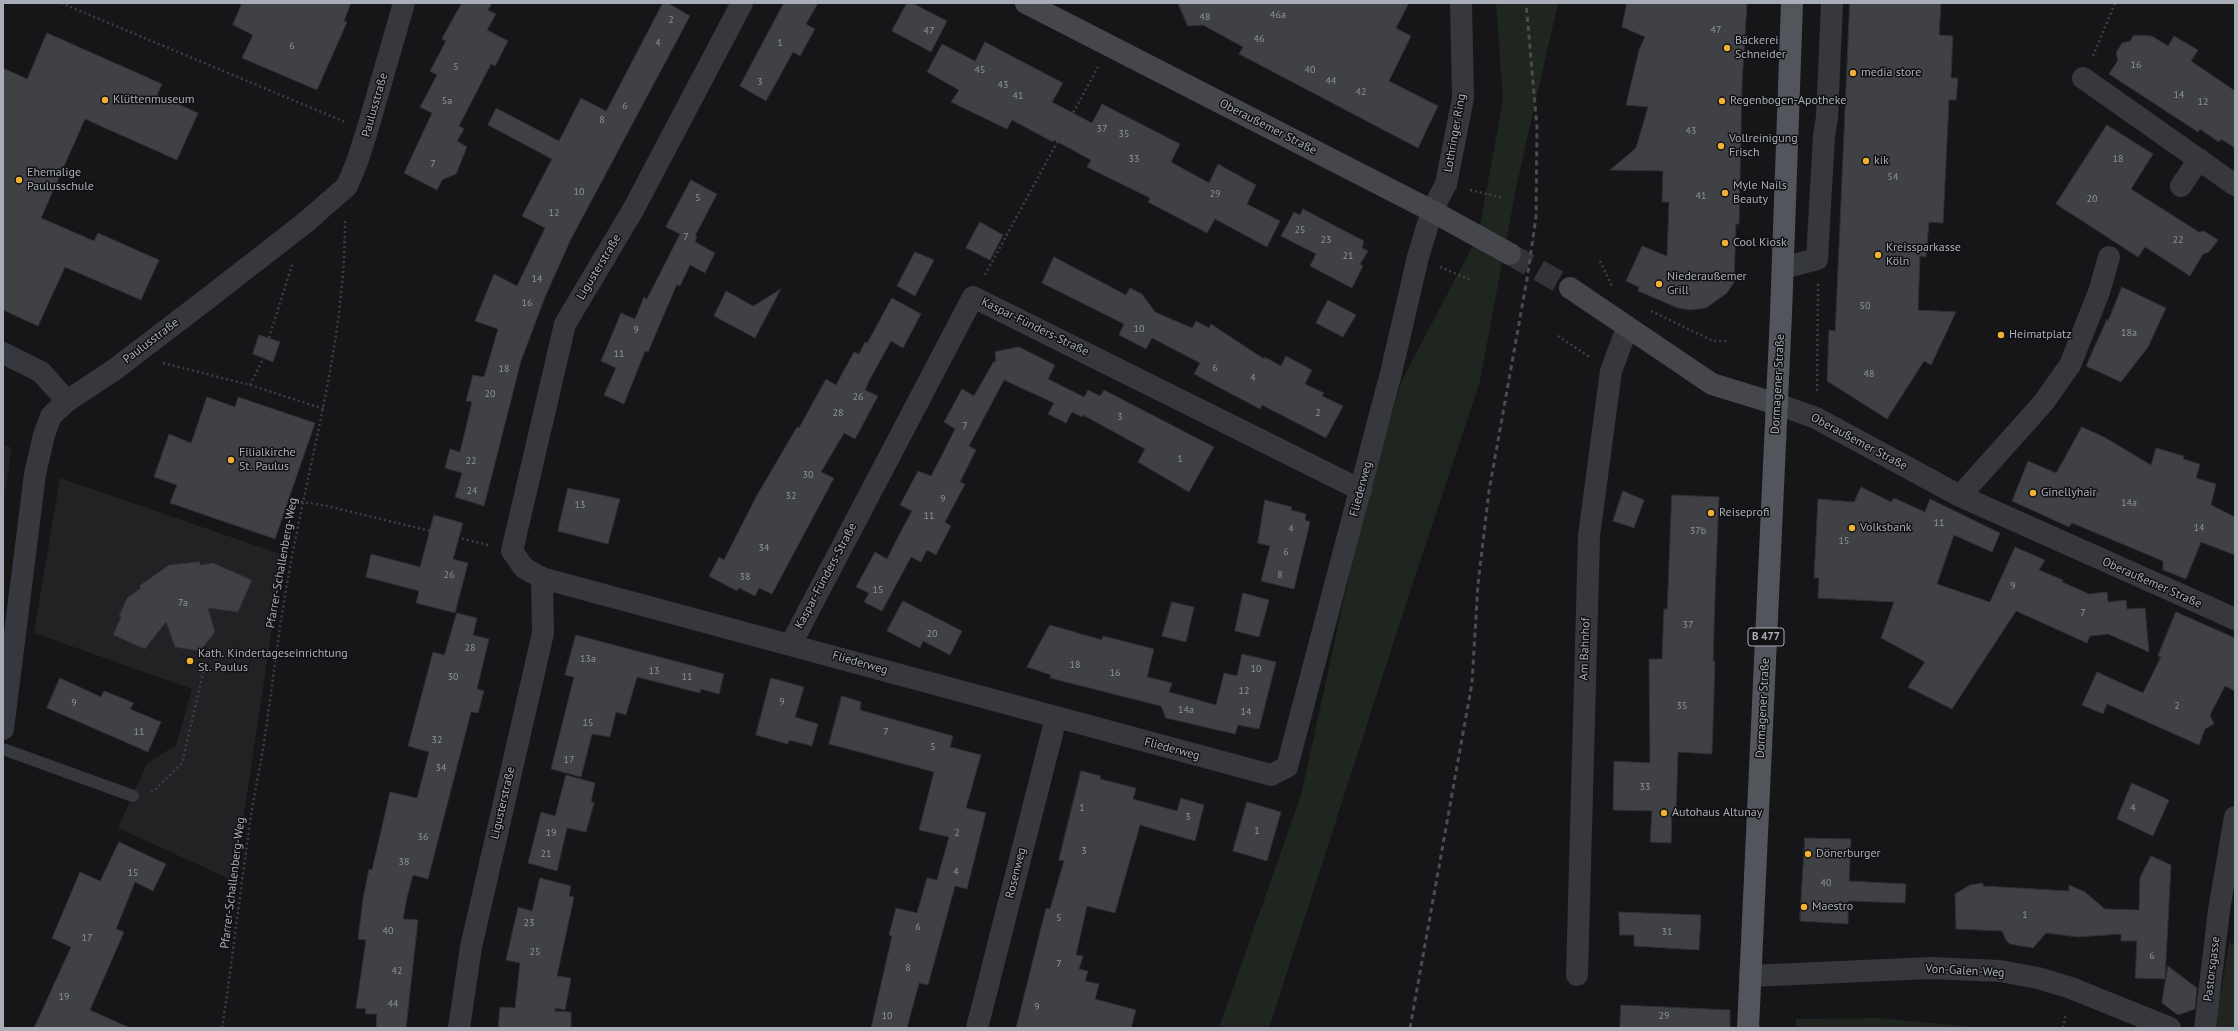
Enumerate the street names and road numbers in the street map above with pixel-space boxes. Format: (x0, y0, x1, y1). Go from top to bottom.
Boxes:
street label: Paulusstraße (359, 71, 391, 139)
street label: Lothringer Ring (1441, 93, 1469, 173)
street label: Oberaußemer Straße (1217, 96, 1319, 158)
street label: Ligusterstraße (574, 232, 624, 302)
street label: Kaspar-Fünders-Straße (979, 295, 1091, 359)
street label: Paulusstraße (120, 315, 182, 367)
street label: Dormagener Straße (1768, 334, 1788, 434)
street label: Oberaußemer Straße (1808, 410, 1910, 474)
street label: Fliederweg (1347, 460, 1375, 518)
street label: Pfarrer-Schallenberg-Weg (263, 497, 301, 629)
street label: Kaspar-Fünders-Straße (792, 521, 860, 631)
street label: Oberaußemer Straße (2100, 555, 2204, 611)
street label: Am Bahnhof (1577, 617, 1593, 681)
road number: B 477 (1748, 628, 1784, 646)
street label: Fliederweg (831, 648, 889, 678)
street label: Dormagener Straße (1753, 658, 1773, 758)
street label: Fliederweg (1143, 735, 1201, 763)
street label: Ligusterstraße (488, 765, 518, 841)
street label: Pfarrer-Schallenberg-Weg (218, 816, 248, 950)
street label: Rosenweg (1003, 846, 1029, 900)
street label: Pastorsgasse (2201, 936, 2223, 1002)
street label: Von-Galen-Weg (1925, 962, 2005, 980)

